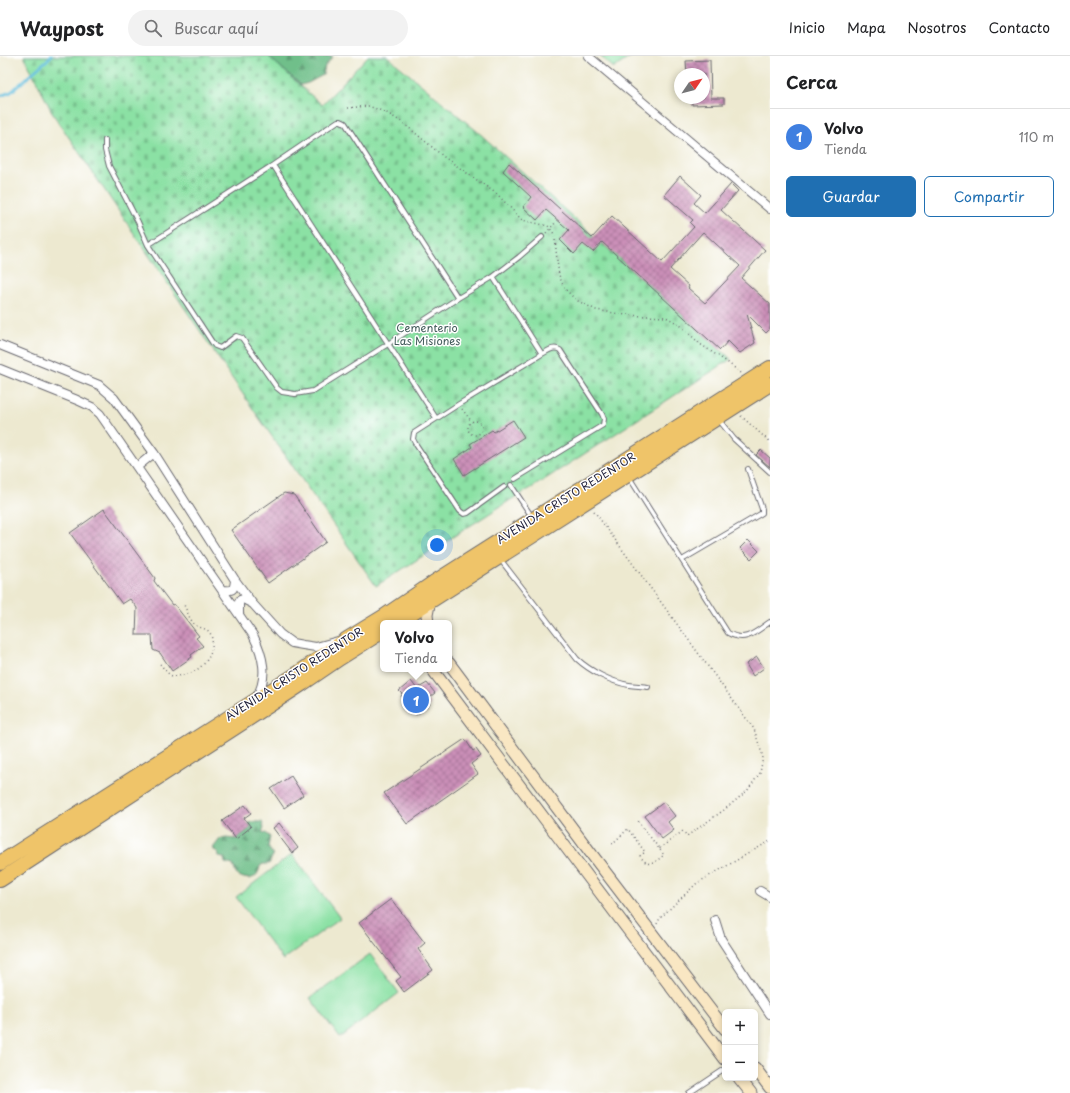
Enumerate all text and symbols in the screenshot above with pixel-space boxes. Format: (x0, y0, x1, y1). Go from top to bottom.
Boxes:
search box (128, 10, 408, 46)
text: Waypost (20, 14, 104, 42)
text: Buscar aquí (174, 16, 258, 39)
icon: search (142, 17, 164, 39)
text: Inicio (789, 17, 825, 38)
text: Mapa (847, 17, 885, 38)
text: Nosotros (907, 17, 967, 38)
text: Contacto (989, 17, 1050, 38)
north arrow (674, 68, 710, 104)
text: Cerca (786, 69, 837, 95)
text: Volvo (824, 116, 863, 139)
text: 1 (796, 127, 802, 146)
text: 110 m (1019, 127, 1054, 146)
text: Tienda (824, 139, 867, 158)
button: Guardar (786, 176, 916, 217)
button: Compartir (924, 176, 1054, 217)
park label: Cementerio Las Misiones (394, 319, 460, 349)
street label: AVENIDA CRISTO REDENTOR (493, 448, 639, 548)
your location (427, 535, 447, 555)
popup (380, 620, 452, 672)
street label: AVENIDA CRISTO REDENTOR (221, 622, 366, 725)
text: Volvo (395, 625, 434, 648)
text: Tienda (395, 648, 437, 667)
pin: 1 (403, 685, 429, 715)
map controls (722, 1009, 758, 1081)
button: + (722, 1009, 758, 1045)
button: − (722, 1045, 758, 1081)

